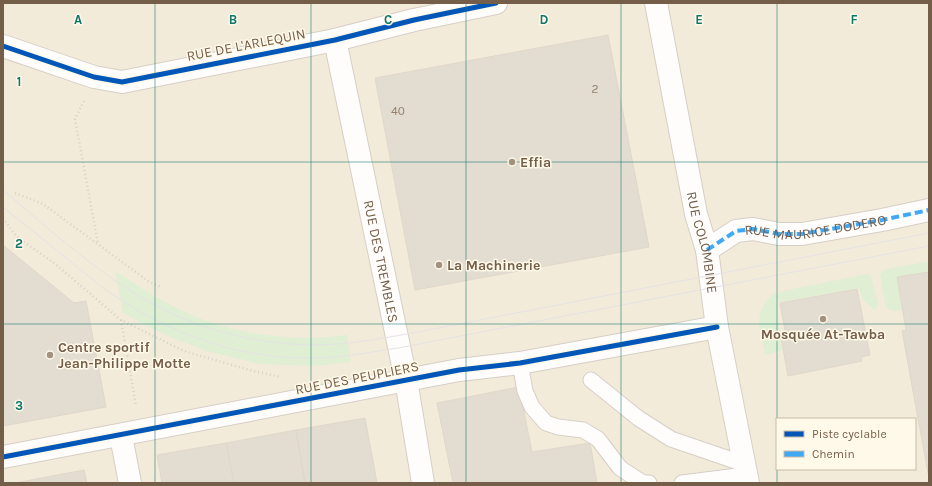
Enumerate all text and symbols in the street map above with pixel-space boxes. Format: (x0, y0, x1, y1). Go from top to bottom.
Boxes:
text: A (74, 12, 82, 27)
text: B (229, 12, 237, 27)
text: C (384, 12, 392, 27)
text: D (540, 12, 549, 27)
text: E (695, 12, 703, 27)
text: F (850, 12, 858, 27)
street label: RUE DE L'ARLEQUIN (185, 25, 307, 65)
text: 1 (17, 74, 21, 89)
house number: 2 (592, 82, 599, 96)
house number: 40 (391, 104, 405, 118)
place label: Effia (520, 154, 551, 171)
marker: Effia (507, 157, 517, 167)
street label: RUE COLOMBINE (683, 190, 721, 294)
street label: RUE DES TREMBLES (360, 198, 402, 324)
street label: RUE MAURICE DODERO (744, 211, 888, 243)
text: 2 (15, 236, 23, 251)
place label: La Machinerie (447, 257, 540, 274)
marker: La Machinerie (434, 260, 444, 270)
marker: Mosquée At-Tawba (818, 314, 828, 324)
place label: Mosquée At-Tawba (761, 326, 885, 343)
place label: Centre sportif Jean-Philippe Motte (58, 339, 191, 372)
marker: Centre sportif Jean-Philippe Motte (45, 350, 55, 360)
street label: RUE DES PEUPLIERS (294, 358, 420, 398)
text: 3 (15, 398, 23, 413)
legend (776, 418, 916, 470)
text: Piste cyclable (812, 427, 887, 441)
text: Chemin (812, 447, 855, 461)

